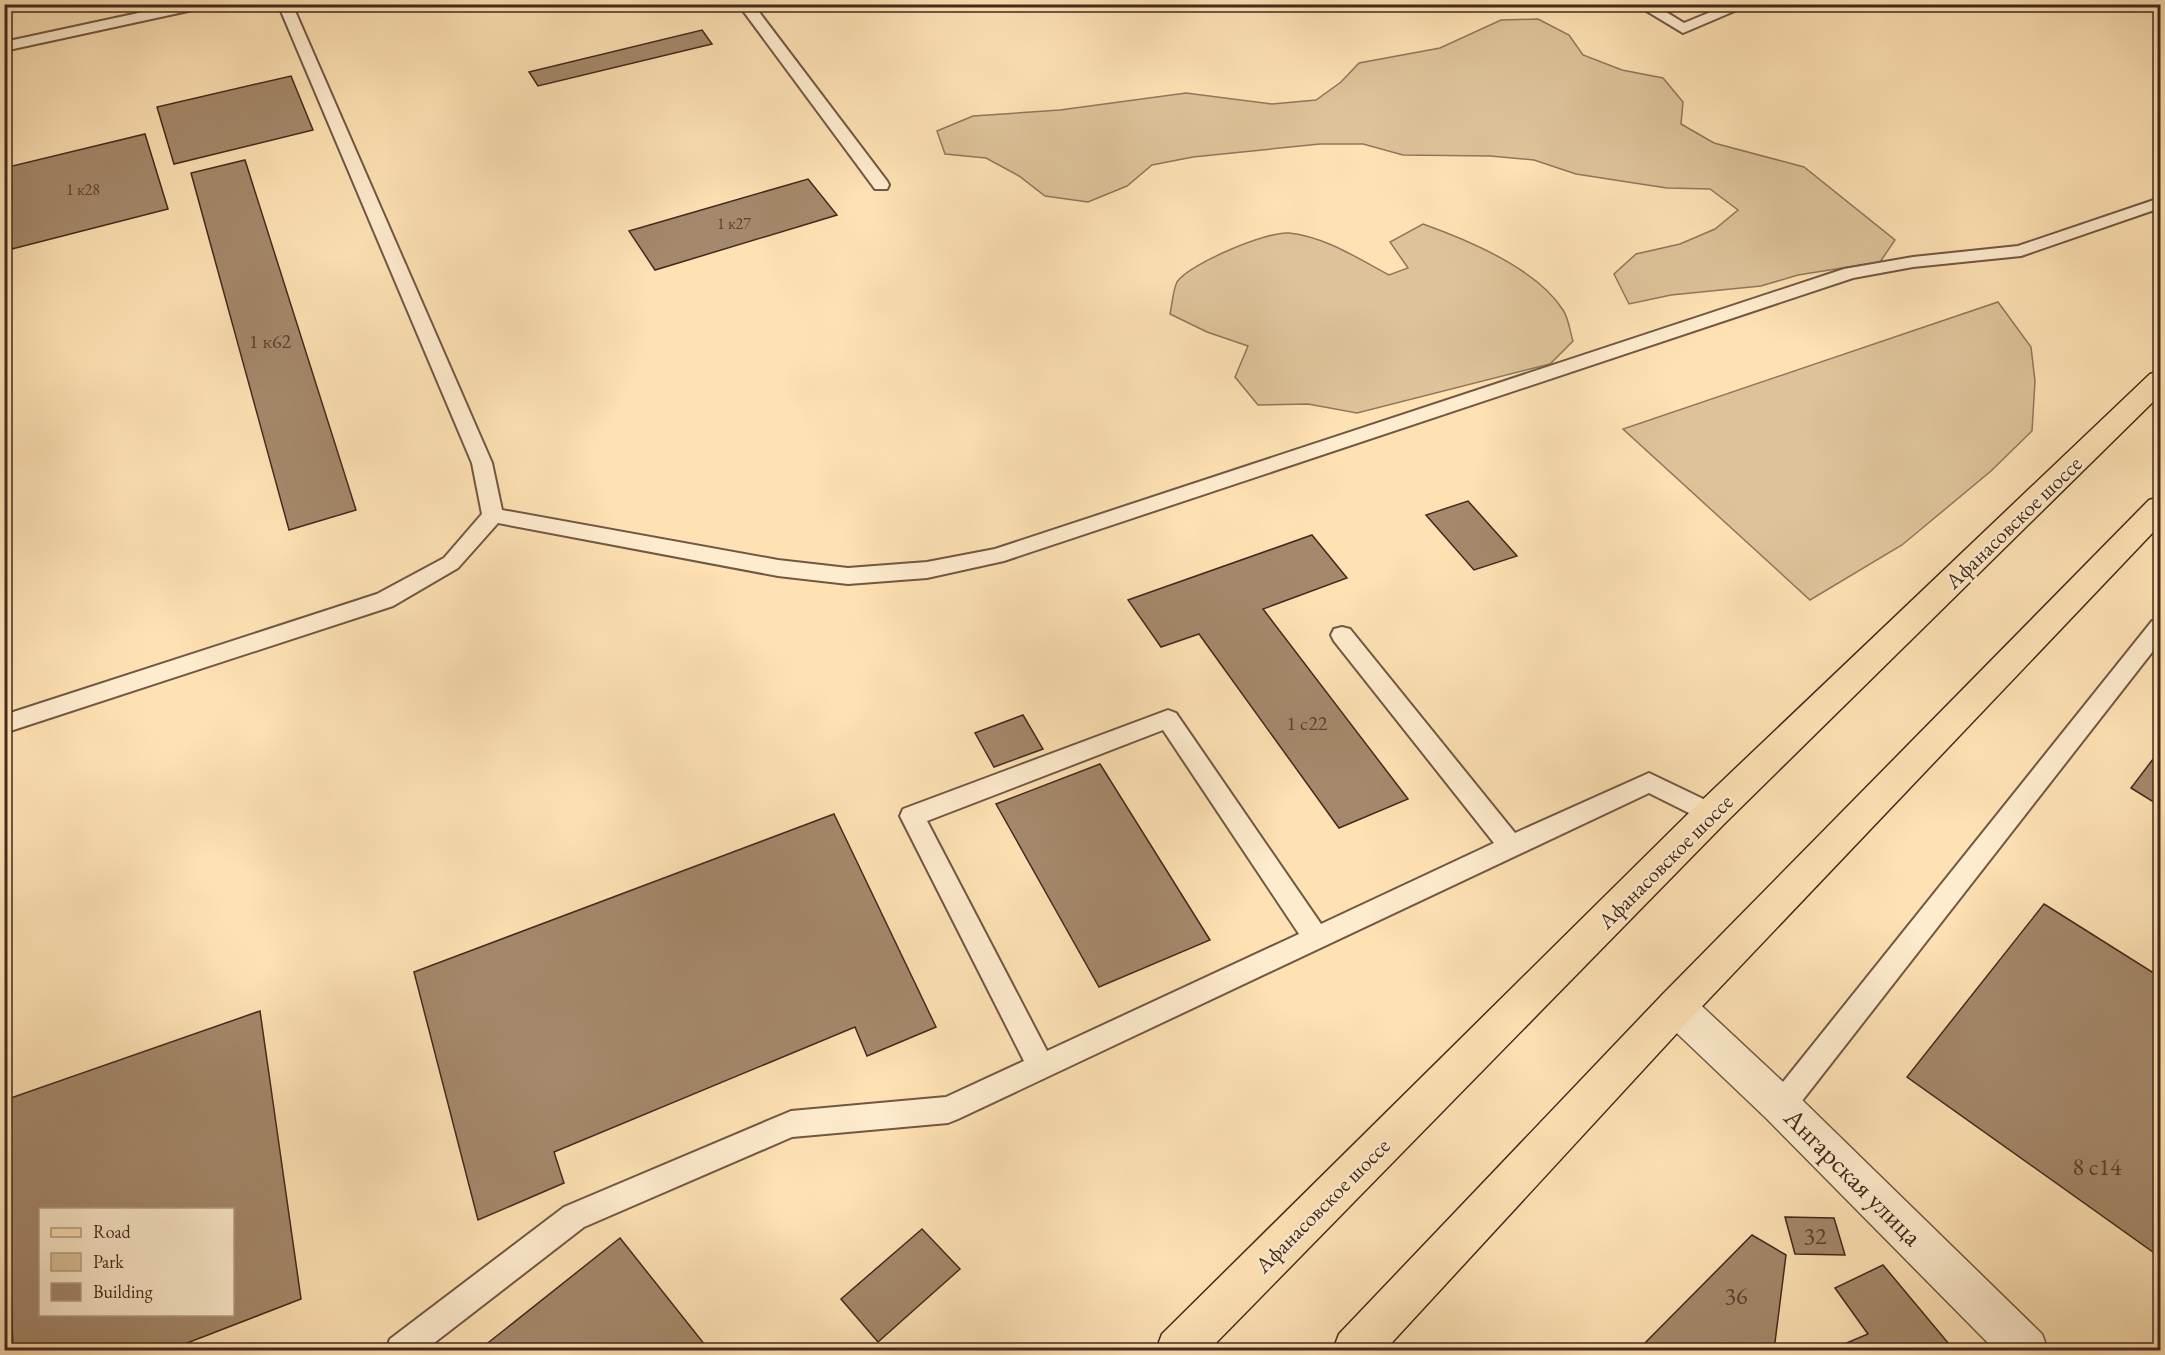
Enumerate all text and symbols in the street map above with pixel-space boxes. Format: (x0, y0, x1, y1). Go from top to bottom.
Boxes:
house number: 1 к28 (66, 179, 100, 200)
house number: 1 к27 (717, 213, 751, 234)
house number: 1 к62 (249, 328, 292, 354)
street label: Афанасовское шоссе (1938, 449, 2088, 596)
house number: 1 с22 (1287, 710, 1328, 736)
street label: Афанасовское шоссе (1591, 787, 1739, 936)
street label: Ангарская улица (1776, 1099, 1930, 1253)
street label: Афанасовское шоссе (1248, 1131, 1396, 1280)
house number: 8 с14 (2072, 1151, 2122, 1182)
legend (39, 1208, 234, 1316)
text: Road (93, 1220, 132, 1243)
house number: 32 (1803, 1220, 1827, 1251)
text: Park (93, 1250, 124, 1273)
text: Building (93, 1280, 153, 1303)
house number: 36 (1724, 1280, 1748, 1311)

